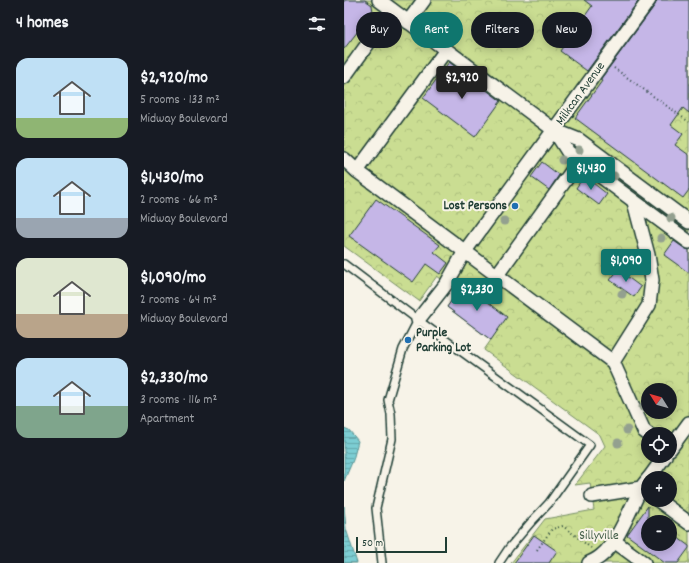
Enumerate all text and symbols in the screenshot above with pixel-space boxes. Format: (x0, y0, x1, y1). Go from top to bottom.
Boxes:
text: 4 homes (16, 12, 69, 36)
chip: Buy (356, 12, 402, 48)
chip: Rent (410, 12, 463, 48)
chip: Filters (471, 12, 534, 48)
chip: New (542, 12, 592, 48)
icon: filters (306, 13, 328, 35)
street label: Milkcan Avenue (551, 58, 611, 130)
pin: $2,920 (429, 66, 495, 100)
text: $2,920/mo (140, 67, 208, 91)
text: $2,920 (445, 69, 479, 88)
icon: home (48, 74, 96, 122)
text: 5 rooms · 133 m² (140, 91, 220, 110)
text: Midway Boulevard (140, 110, 228, 129)
pin: $1,430 (558, 157, 624, 191)
text: $1,430 (576, 160, 606, 179)
text: $1,430/mo (140, 167, 204, 191)
icon: home (48, 174, 96, 222)
text: 2 rooms · 66 m² (140, 191, 218, 210)
place label: Lost Persons (443, 197, 508, 216)
marker: Lost Persons (510, 201, 520, 211)
text: Midway Boulevard (140, 210, 228, 229)
pin: $1,090 (593, 249, 659, 283)
text: $1,090 (610, 252, 642, 271)
text: $1,090/mo (140, 267, 206, 291)
icon: home (48, 274, 96, 322)
pin: $2,330 (444, 278, 510, 312)
text: $2,330 (460, 281, 494, 300)
text: 2 rooms · 64 m² (140, 291, 217, 310)
text: Midway Boulevard (140, 310, 228, 329)
place label: Purple Parking Lot (416, 324, 471, 358)
marker: Purple Parking Lot (403, 335, 413, 345)
text: $2,330/mo (140, 367, 208, 391)
icon: home (48, 374, 96, 422)
north arrow (641, 383, 677, 419)
map controls (641, 383, 677, 551)
text: 3 rooms · 116 m² (140, 391, 217, 410)
text: Apartment (140, 410, 194, 429)
button: locate (641, 427, 677, 463)
button: + (641, 471, 677, 507)
button: − (641, 515, 677, 551)
park label: Sillyville (579, 527, 619, 546)
scale bar (356, 535, 447, 554)
text: 50 m (362, 536, 383, 552)

